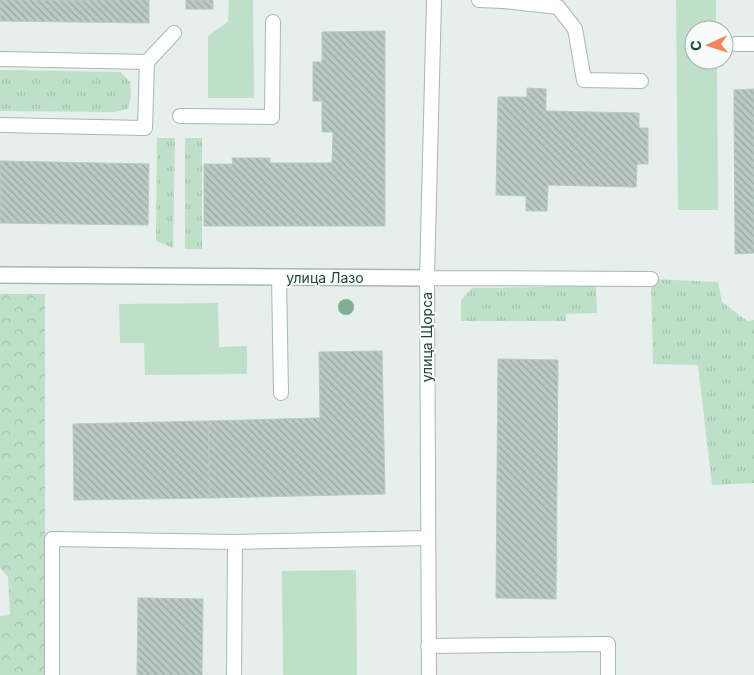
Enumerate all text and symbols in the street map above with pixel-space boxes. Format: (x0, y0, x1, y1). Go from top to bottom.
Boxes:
north arrow (684, 20, 734, 70)
text: С (687, 40, 704, 51)
street label: улица Лазо (286, 269, 364, 286)
street label: улица Щорса (418, 292, 435, 382)

